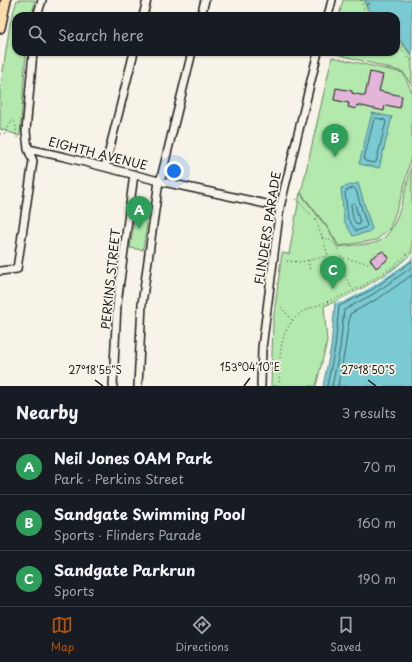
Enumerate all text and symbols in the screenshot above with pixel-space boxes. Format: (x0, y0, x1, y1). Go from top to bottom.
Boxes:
search box (12, 12, 400, 56)
icon: search (26, 23, 48, 45)
text: Search here (58, 23, 144, 46)
pin: B (322, 124, 348, 157)
street label: EIGHTH AVENUE (47, 132, 150, 174)
your location (164, 161, 184, 181)
street label: FLINDERS PARADE (249, 170, 285, 286)
pin: A (126, 196, 152, 229)
street label: PERKINS STREET (96, 227, 124, 330)
pin: C (320, 256, 346, 289)
text: 153°04'10"E (220, 359, 280, 374)
text: 27°18'55"S (68, 362, 122, 377)
text: 27°18'50"S (341, 362, 395, 377)
text: Nearby (16, 399, 78, 425)
text: 3 results (342, 403, 396, 422)
text: Neil Jones OAM Park (54, 446, 213, 469)
text: A (24, 457, 34, 476)
text: 70 m (363, 457, 396, 476)
text: Park · Perkins Street (54, 469, 184, 488)
text: Sandgate Swimming Pool (54, 502, 245, 525)
text: B (25, 513, 33, 532)
text: 160 m (357, 513, 396, 532)
text: Sports · Flinders Parade (54, 525, 201, 544)
text: Sandgate Parkrun (54, 558, 195, 581)
text: C (24, 569, 34, 588)
text: 190 m (357, 569, 396, 588)
text: Sports (54, 581, 94, 600)
tab: Map (51, 614, 74, 655)
tab: Directions (175, 614, 229, 655)
tab: Saved (330, 614, 361, 655)

